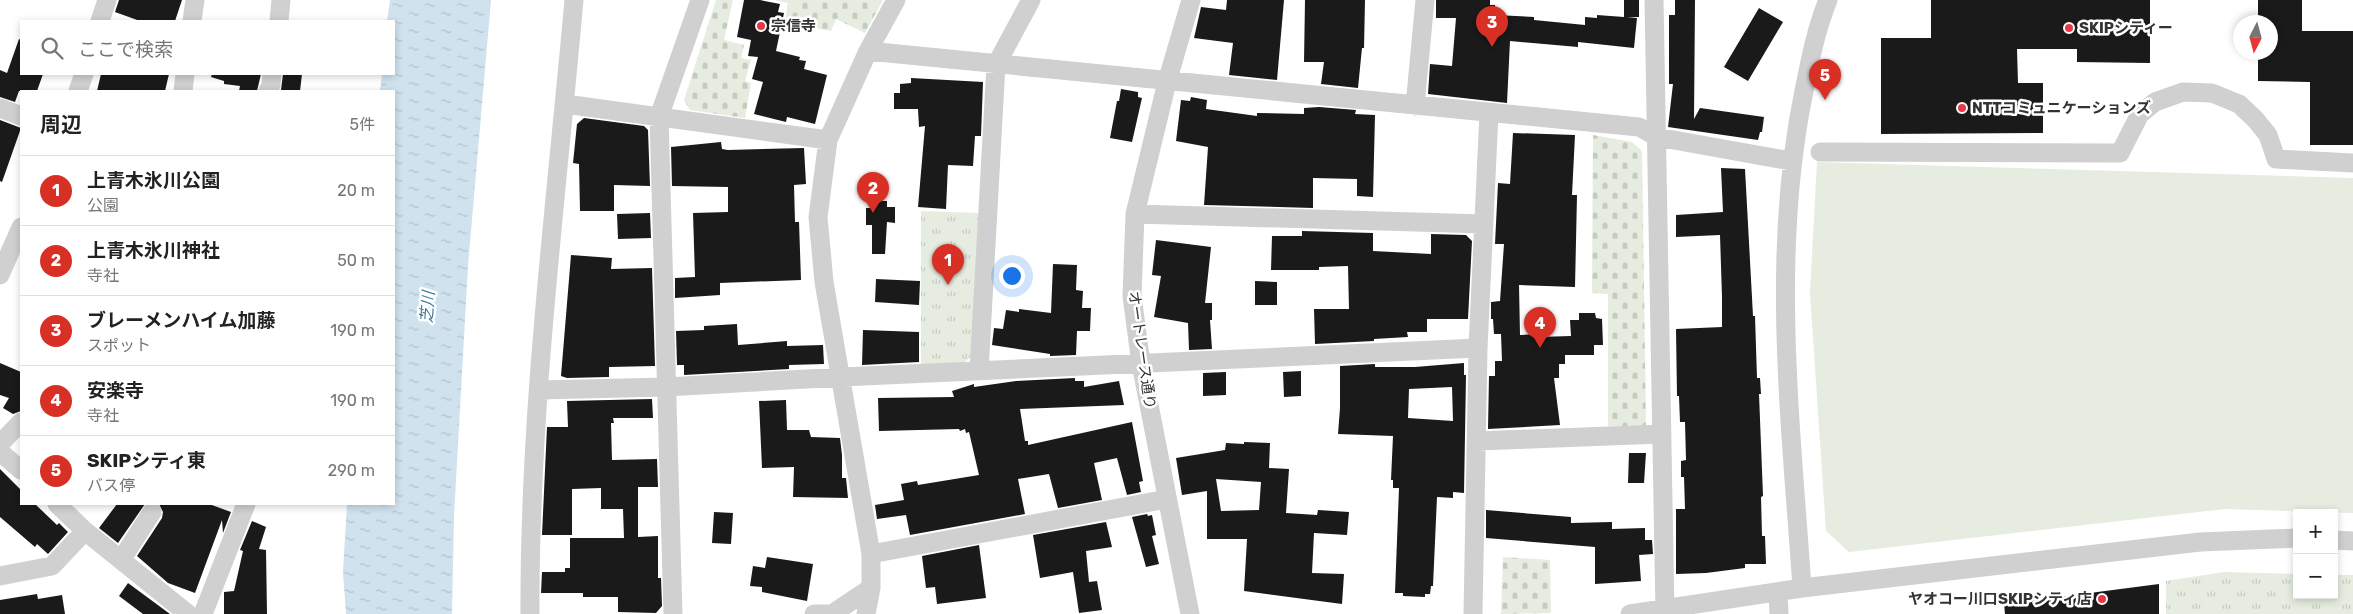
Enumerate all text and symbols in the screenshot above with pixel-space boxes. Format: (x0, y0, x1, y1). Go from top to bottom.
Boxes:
pin: 3 (1476, 6, 1508, 47)
north arrow (2233, 15, 2278, 60)
place label: 宗信寺 (771, 17, 816, 35)
place label: SKIPシティー (2079, 19, 2173, 37)
search box (20, 20, 395, 75)
marker: 宗信寺 (755, 20, 767, 32)
marker: SKIPシティー (2063, 22, 2075, 34)
icon: search (38, 34, 66, 62)
text: ここで検索 (78, 38, 173, 61)
pin: 5 (1809, 59, 1841, 100)
place label: NTTコミュニケーションズ (1972, 99, 2151, 117)
marker: NTTコミュニケーションズ (1956, 102, 1968, 114)
text: 周辺 (40, 112, 82, 137)
text: 5件 (349, 115, 375, 134)
text: 上青木氷川公園 (87, 169, 220, 192)
pin: 2 (857, 172, 889, 213)
text: 1 (52, 181, 60, 200)
text: 20 m (337, 181, 375, 200)
text: 公園 (87, 196, 119, 215)
text: 上青木氷川神社 (87, 239, 220, 262)
pin: 1 (932, 244, 964, 285)
text: 2 (51, 251, 61, 270)
text: 50 m (337, 251, 375, 270)
your location (999, 263, 1025, 289)
text: 寺社 (87, 266, 119, 285)
water label: 芝川 (417, 288, 438, 324)
street label: オートレース通り (1125, 290, 1159, 410)
pin: 4 (1524, 307, 1556, 348)
text: ブレーメンハイム加藤 (87, 309, 275, 332)
text: 3 (51, 321, 61, 340)
text: 190 m (330, 321, 375, 340)
text: スポット (87, 336, 151, 355)
text: 安楽寺 (87, 379, 144, 402)
text: 4 (51, 391, 61, 410)
text: 190 m (330, 391, 375, 410)
text: 寺社 (87, 406, 119, 425)
text: SKIPシティ東 (87, 449, 206, 472)
text: 5 (51, 461, 61, 480)
text: 290 m (328, 461, 375, 480)
text: バス停 (87, 476, 135, 495)
map controls (2293, 509, 2338, 599)
button: + (2293, 509, 2338, 554)
button: − (2293, 554, 2338, 599)
place label: ヤオコー川口SKIPシティ店 (1908, 590, 2092, 608)
marker: ヤオコー川口SKIPシティ店 (2096, 593, 2108, 605)

